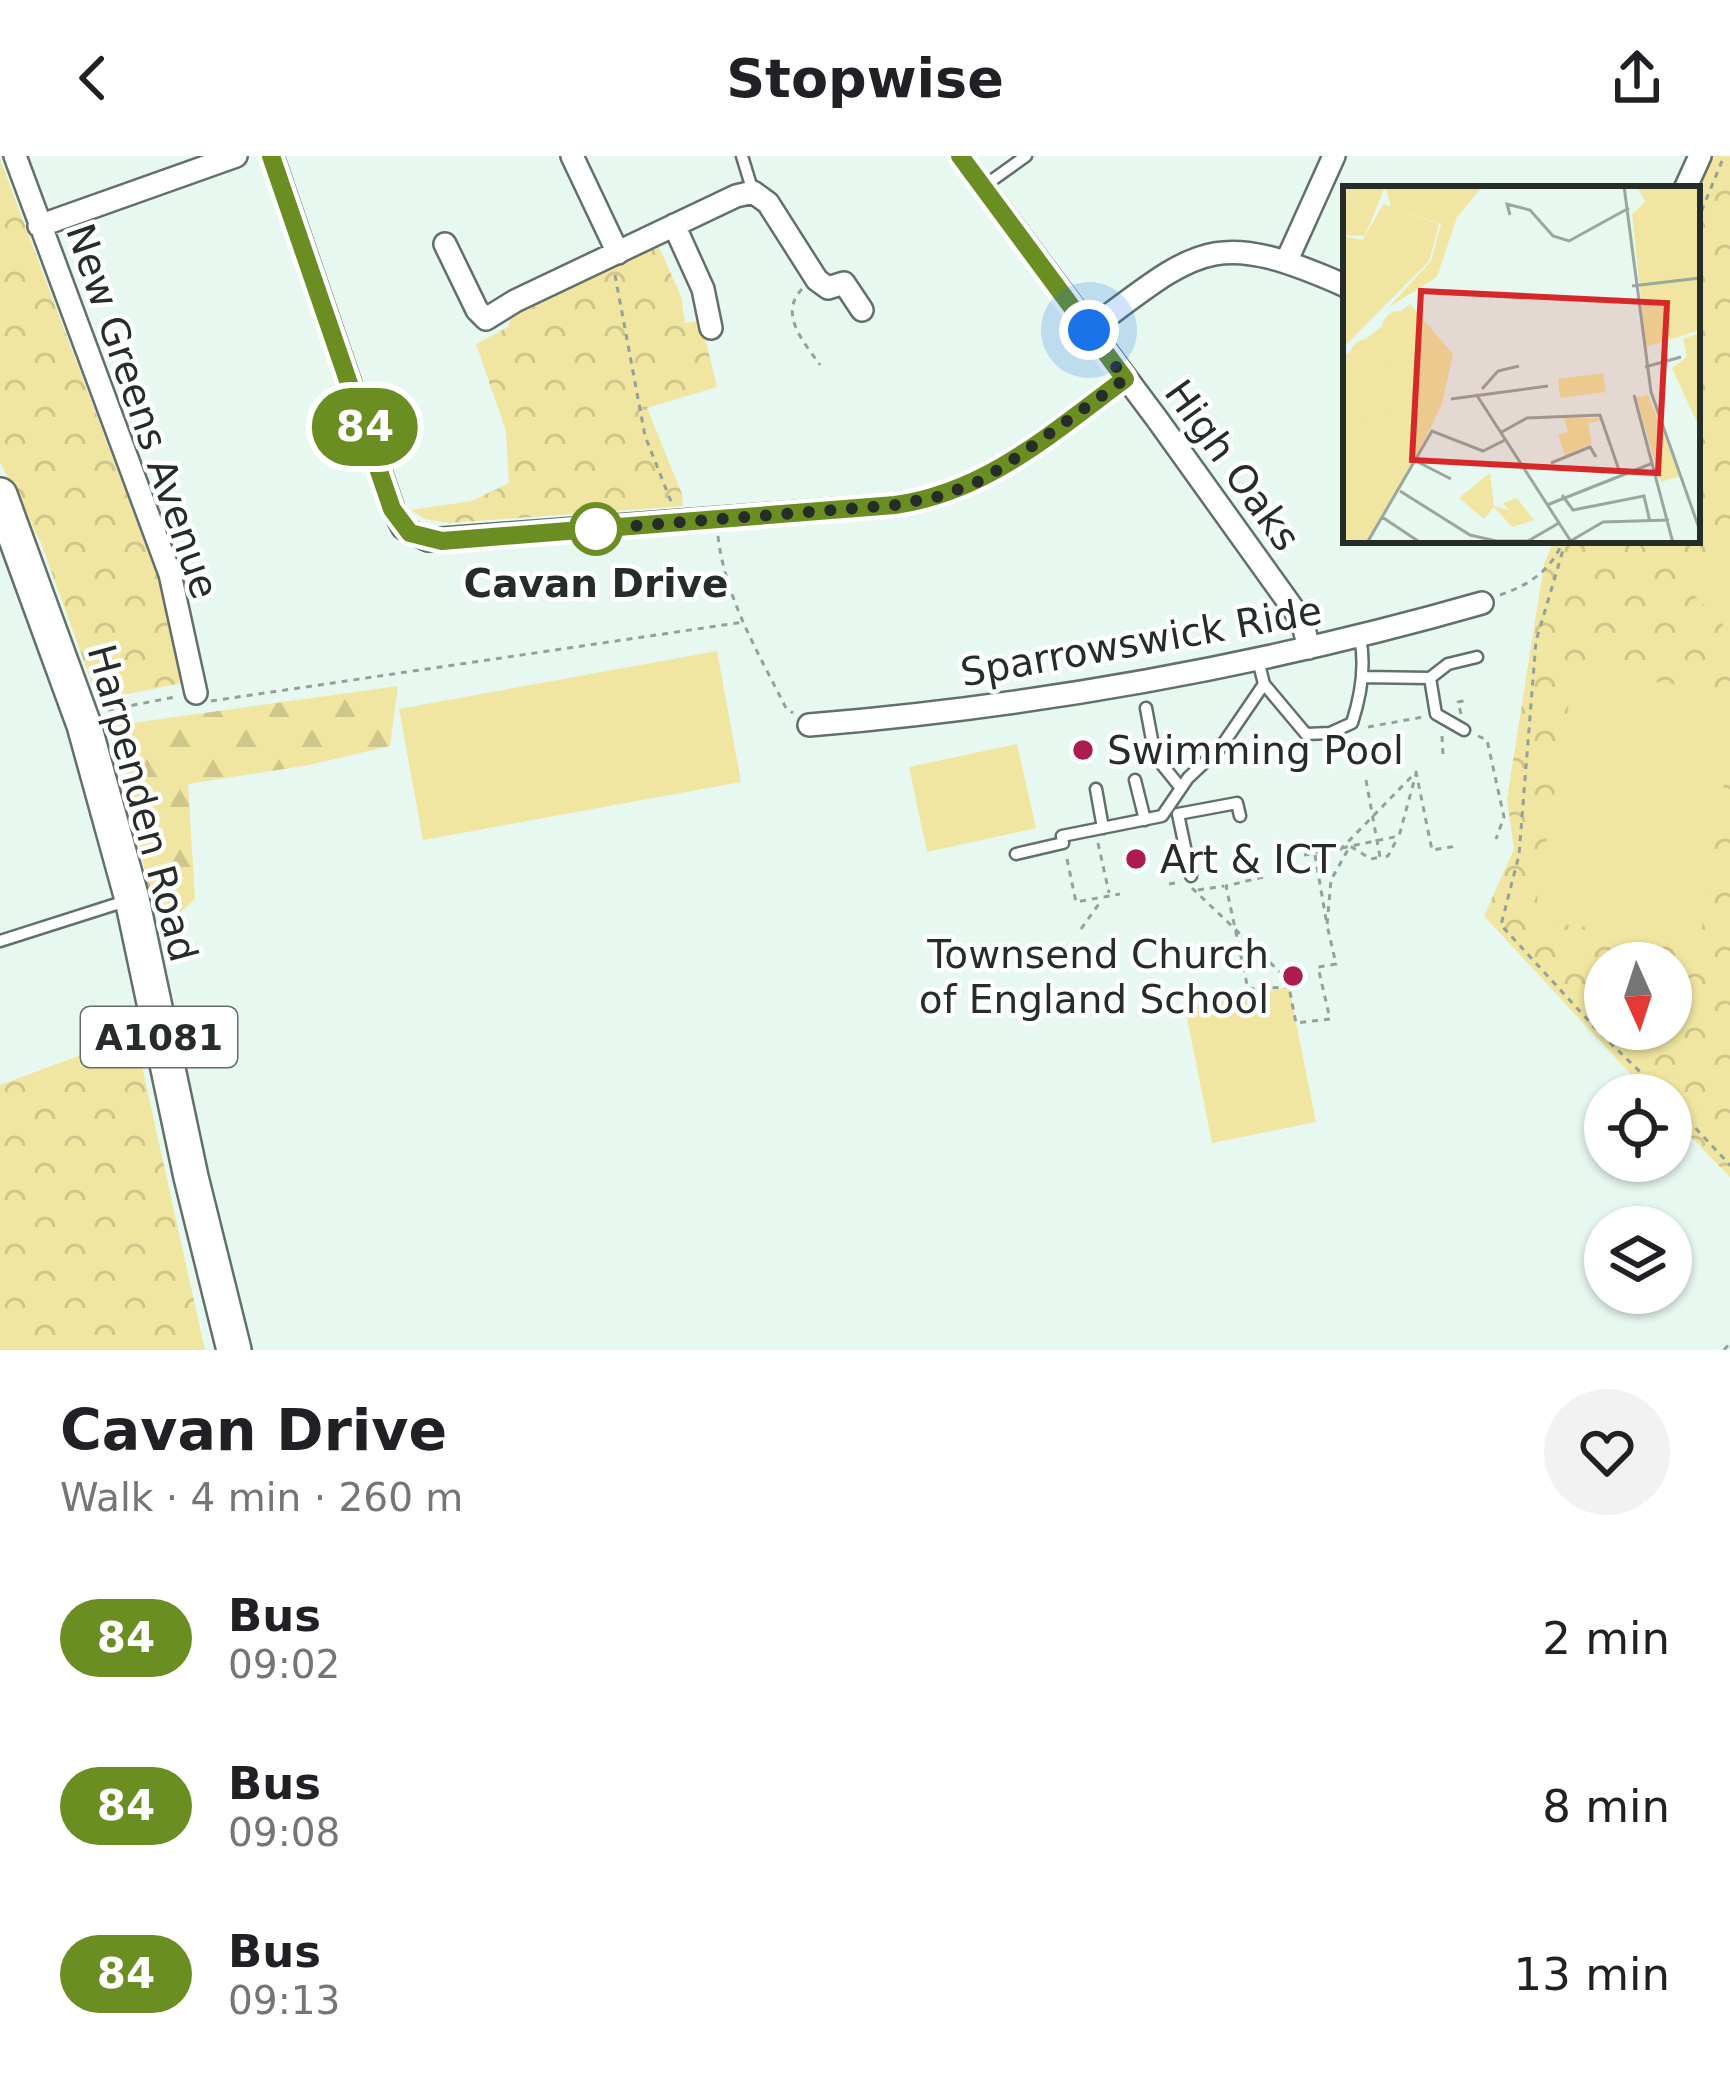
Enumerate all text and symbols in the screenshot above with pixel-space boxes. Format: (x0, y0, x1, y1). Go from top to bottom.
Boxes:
icon: back (60, 45, 126, 111)
icon: share (1604, 45, 1670, 111)
text: Stopwise (726, 47, 1004, 110)
inset map (1343, 186, 1700, 543)
street label: New Greens Avenue (57, 218, 228, 604)
your location (1059, 300, 1119, 360)
street label: High Oaks (1156, 371, 1309, 559)
line badge: 84 (311, 388, 419, 466)
text: 84 (336, 402, 394, 451)
marker: Cavan Drive (571, 504, 621, 554)
place label: Cavan Drive (464, 561, 728, 606)
street label: Sparrowswick Ride (957, 588, 1325, 695)
street label: Harpenden Road (79, 640, 206, 967)
place label: Swimming Pool (1107, 728, 1404, 773)
marker: Swimming Pool (1070, 737, 1096, 763)
place label: Art & ICT (1160, 837, 1336, 882)
marker: Art & ICT (1123, 846, 1149, 872)
place label: Townsend Church of England School (919, 932, 1269, 1022)
north arrow (1584, 942, 1692, 1050)
map controls (1584, 942, 1692, 1314)
marker: Townsend Church of England School (1280, 963, 1306, 989)
road number: A1081 (81, 1007, 237, 1067)
button: locate (1584, 1074, 1692, 1182)
button: layers (1584, 1206, 1692, 1314)
button: heart (1544, 1389, 1670, 1515)
text: Cavan Drive (60, 1397, 447, 1463)
text: Walk · 4 min · 260 m (60, 1475, 463, 1520)
text: Bus (228, 1589, 321, 1642)
text: 2 min (1542, 1612, 1670, 1665)
text: 84 (97, 1613, 155, 1662)
text: 09:02 (228, 1642, 340, 1687)
text: Bus (228, 1757, 321, 1810)
text: 8 min (1542, 1780, 1670, 1833)
text: 84 (97, 1781, 155, 1830)
text: 09:08 (228, 1810, 340, 1855)
text: Bus (228, 1925, 321, 1978)
text: 13 min (1514, 1948, 1670, 2001)
text: 84 (97, 1949, 155, 1998)
text: 09:13 (228, 1978, 340, 2023)

